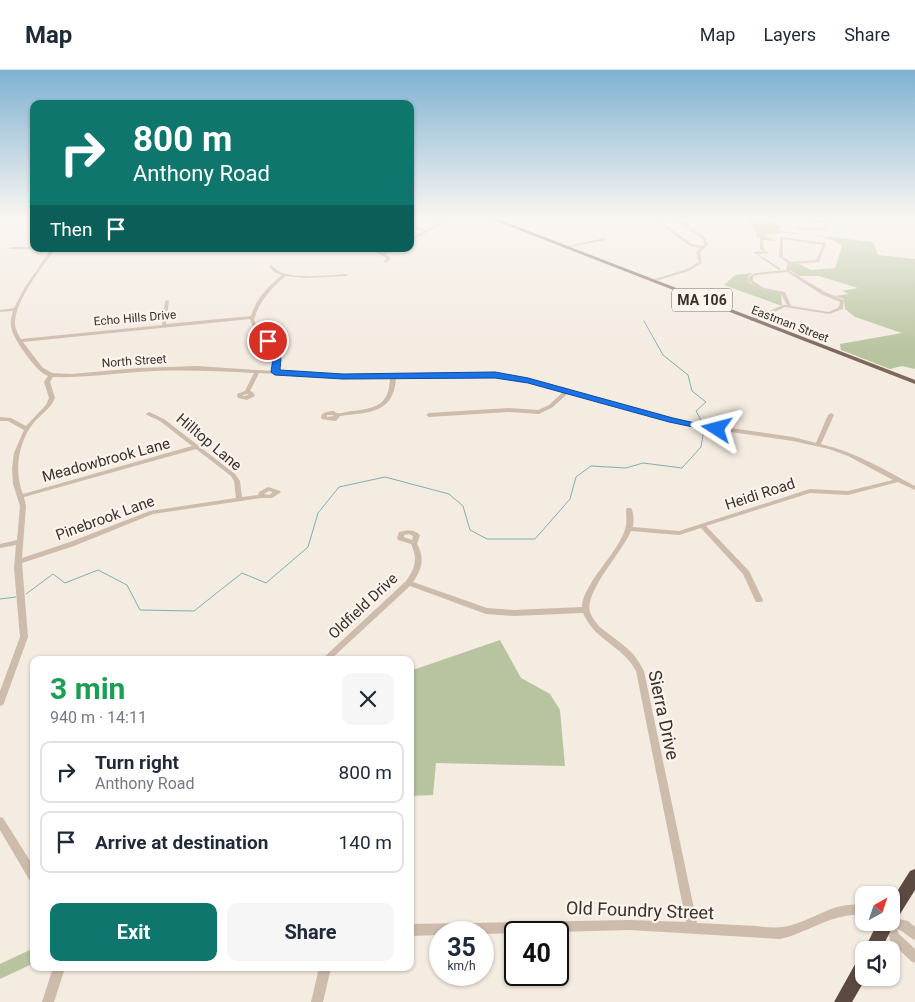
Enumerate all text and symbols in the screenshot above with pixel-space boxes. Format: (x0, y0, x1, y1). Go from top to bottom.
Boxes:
text: Map (25, 21, 72, 49)
text: Map (700, 24, 735, 45)
text: Layers (763, 24, 816, 45)
text: Share (844, 24, 890, 45)
text: 800 m (133, 119, 232, 160)
icon: right (50, 120, 115, 185)
text: Anthony Road (133, 161, 270, 186)
icon: arrive (102, 215, 130, 243)
text: Then (50, 218, 92, 241)
road number: MA 106 (672, 288, 732, 312)
street label: Eastman Street (749, 303, 831, 345)
street label: Echo Hills Drive (93, 307, 177, 329)
pin (247, 320, 289, 362)
icon: arrive (254, 327, 282, 355)
street label: North Street (101, 352, 167, 370)
position arrow (690, 402, 742, 454)
street label: Hilltop Lane (173, 410, 245, 474)
street label: Meadowbrook Lane (40, 434, 172, 486)
street label: Heidi Road (723, 474, 797, 514)
street label: Pinebrook Lane (53, 492, 157, 544)
street label: Oldfield Drive (325, 569, 401, 643)
street label: Sierra Drive (644, 668, 684, 762)
text: 3 min (50, 671, 125, 706)
button: close (342, 673, 394, 725)
text: 940 m · 14:11 (50, 708, 147, 727)
text: Turn right (95, 751, 179, 774)
icon: right (52, 758, 80, 786)
text: 800 m (339, 761, 392, 784)
text: Anthony Road (95, 774, 195, 793)
icon: arrive (52, 828, 80, 856)
text: Arrive at destination (95, 831, 268, 854)
text: 140 m (339, 831, 392, 854)
north arrow (855, 886, 900, 931)
map controls (855, 886, 900, 986)
street label: Old Foundry Street (566, 897, 715, 923)
button: Exit (50, 903, 217, 961)
button: Share (227, 903, 394, 961)
speed limit sign: 40 (504, 921, 569, 986)
text: 35 (447, 933, 476, 962)
button: sound (855, 941, 900, 986)
text: km/h (447, 959, 476, 973)

